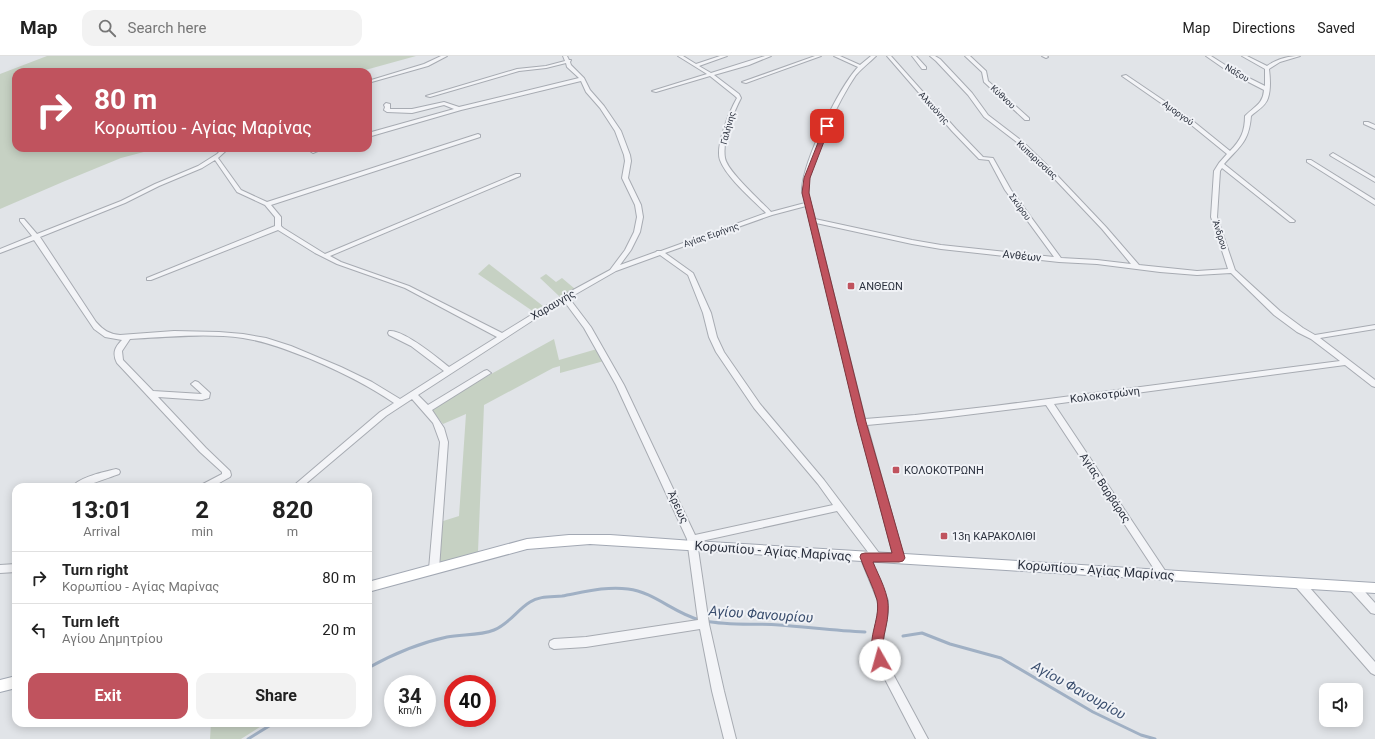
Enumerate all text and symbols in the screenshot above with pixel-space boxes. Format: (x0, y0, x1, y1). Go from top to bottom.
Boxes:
search box (82, 10, 362, 46)
text: Map (20, 16, 58, 39)
icon: search (96, 17, 118, 39)
text: Search here (128, 19, 206, 37)
text: Map (1183, 20, 1210, 36)
text: Directions (1232, 20, 1295, 36)
text: Saved (1317, 20, 1355, 36)
street label: Νάξου (1223, 62, 1251, 84)
text: 80 m (94, 83, 157, 116)
street label: Κύθνου (989, 83, 1017, 111)
icon: right (28, 84, 80, 136)
street label: Αλκυόνης (917, 90, 951, 126)
street label: Αμοργού (1161, 98, 1195, 128)
pin (810, 109, 844, 143)
street label: Γαλήνης (719, 110, 737, 146)
icon: arrive (816, 115, 838, 137)
text: Κορωπίου - Αγίας Μαρίνας (94, 117, 312, 138)
street label: Κυπαρισσίας (1015, 139, 1060, 181)
street label: Σκύρου (1007, 192, 1033, 222)
street label: Άνδρου (1211, 219, 1229, 251)
street label: Αγίας Ειρήνης (682, 221, 740, 249)
street label: Ανθέων (1002, 248, 1043, 265)
place label: ΑΝΘΕΩΝ (859, 280, 903, 293)
marker: ΑΝΘΕΩΝ (846, 281, 856, 291)
street label: Χαραυγής (528, 287, 578, 323)
street label: Κολοκοτρώνη (1069, 384, 1141, 406)
street label: Αγίας Βαρβάρας (1077, 451, 1133, 525)
place label: ΚΟΛΟΚΟΤΡΩΝΗ (904, 464, 984, 477)
marker: ΚΟΛΟΚΟΤΡΩΝΗ (891, 465, 901, 475)
street label: Άρεως (665, 489, 691, 525)
text: 13:01 (71, 496, 133, 524)
text: 2 (195, 496, 209, 524)
text: 820 (272, 496, 313, 524)
text: Arrival (83, 524, 120, 539)
text: min (191, 524, 213, 539)
text: m (287, 524, 298, 539)
place label: 13η ΚΑΡΑΚΟΛΙΘΙ (952, 530, 1036, 543)
marker: 13η ΚΑΡΑΚΟΛΙΘΙ (939, 531, 949, 541)
street label: Κορωπίου - Αγίας Μαρίνας (694, 538, 852, 564)
street label: Κορωπίου - Αγίας Μαρίνας (1017, 557, 1175, 583)
text: Turn right (62, 561, 128, 579)
icon: right (28, 567, 50, 589)
text: 80 m (322, 569, 356, 587)
text: Κορωπίου - Αγίας Μαρίνας (62, 579, 219, 594)
water label: Αγίου Φανουρίου (707, 602, 814, 626)
text: Turn left (62, 613, 119, 631)
icon: left (28, 619, 50, 641)
text: 20 m (322, 621, 356, 639)
text: Αγίου Δημητρίου (62, 631, 163, 646)
position arrow (859, 639, 901, 681)
water label: Αγίου Φανουρίου (1028, 657, 1129, 722)
button: Exit (28, 673, 188, 719)
button: Share (196, 673, 356, 719)
speed limit sign: 40 (444, 675, 496, 727)
map controls (1319, 683, 1363, 727)
button: sound (1319, 683, 1363, 727)
text: 34 (399, 684, 421, 708)
text: km/h (398, 705, 422, 716)

